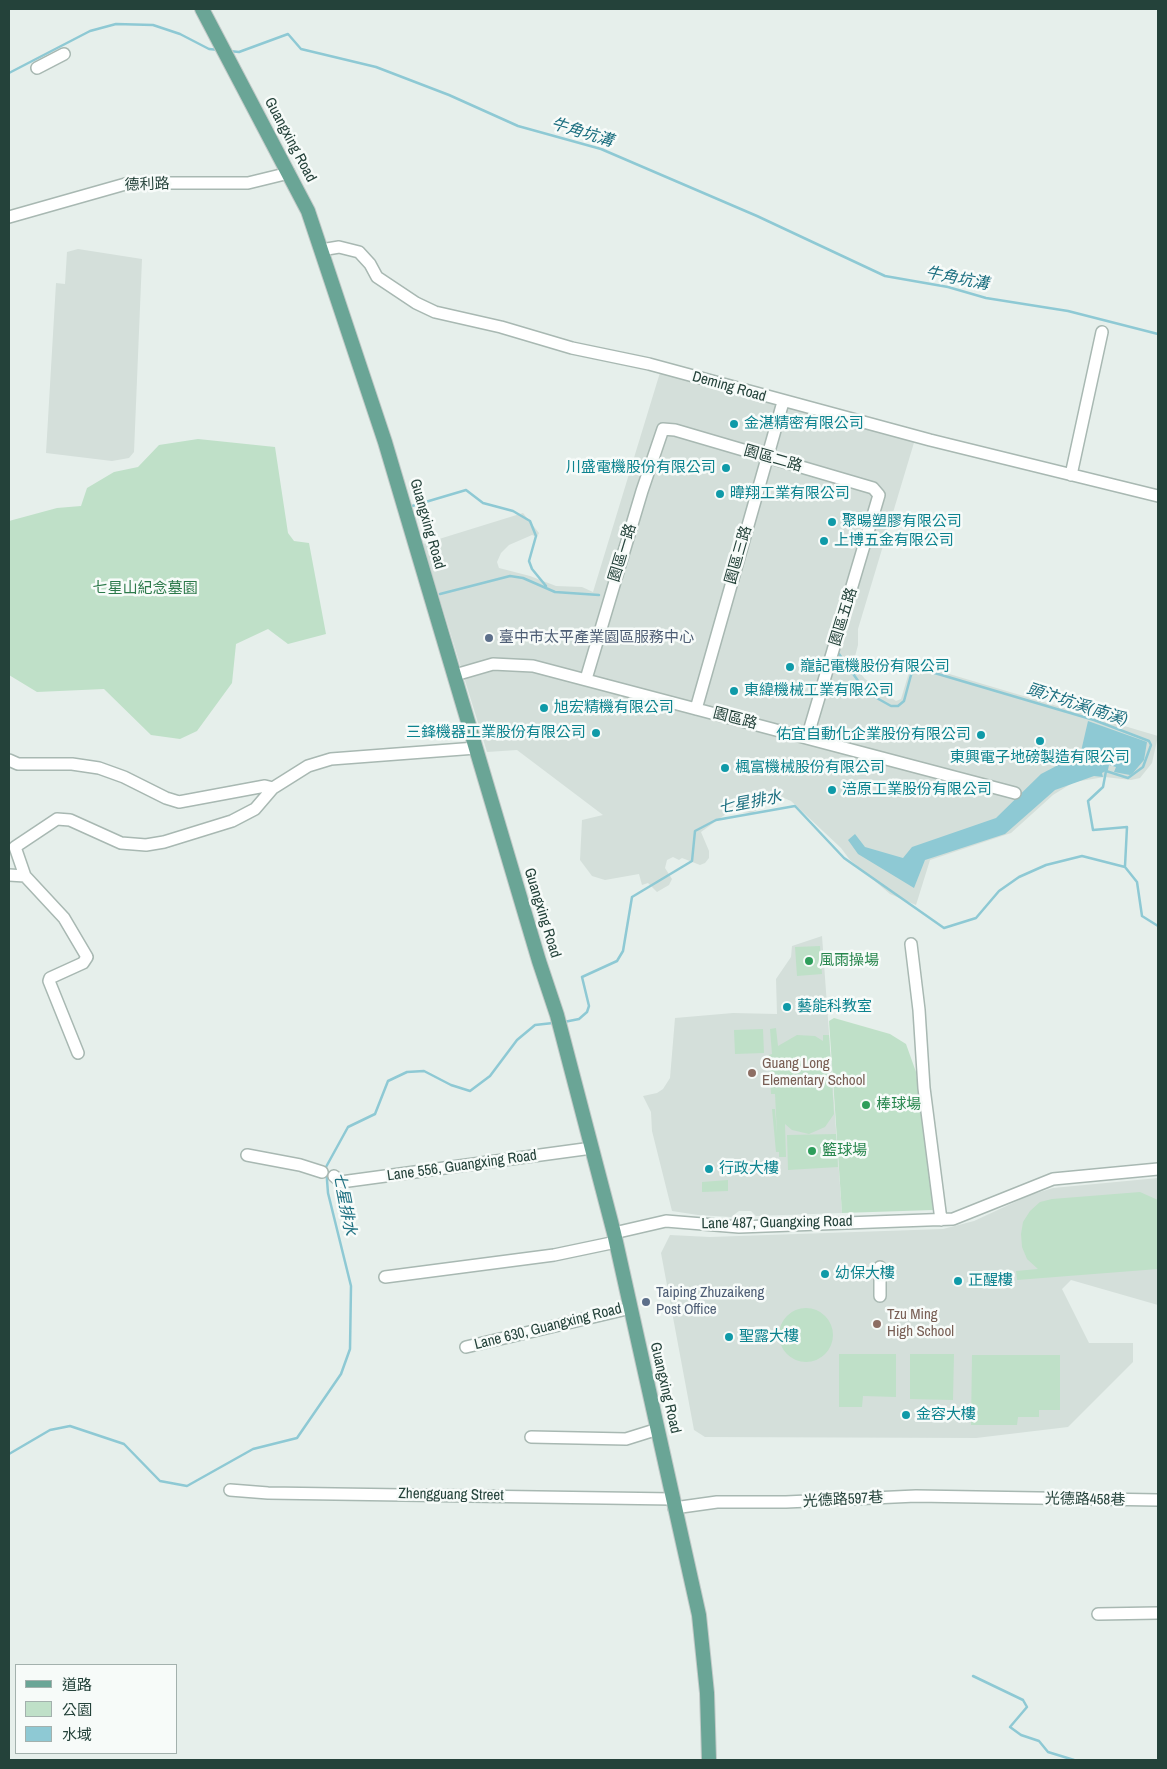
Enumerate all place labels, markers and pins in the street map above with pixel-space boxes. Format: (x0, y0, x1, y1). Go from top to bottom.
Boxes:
place label: 金湛精密有限公司 (744, 415, 864, 433)
marker: 金湛精密有限公司 (728, 418, 740, 430)
place label: 川盛電機股份有限公司 (566, 459, 716, 477)
marker: 川盛電機股份有限公司 (720, 462, 732, 474)
place label: 暐翔工業有限公司 (730, 485, 850, 503)
marker: 暐翔工業有限公司 (714, 488, 726, 500)
place label: 聚暘塑膠有限公司 (842, 513, 962, 531)
marker: 聚暘塑膠有限公司 (826, 516, 838, 528)
place label: 上博五金有限公司 (834, 532, 954, 550)
marker: 上博五金有限公司 (818, 535, 830, 547)
place label: 臺中市太平產業園區服務中心 (499, 629, 694, 647)
marker: 臺中市太平產業園區服務中心 (483, 632, 495, 644)
place label: 巃記電機股份有限公司 (800, 658, 950, 676)
marker: 巃記電機股份有限公司 (784, 661, 796, 673)
place label: 東緯機械工業有限公司 (744, 682, 894, 700)
marker: 東緯機械工業有限公司 (728, 685, 740, 697)
place label: 旭宏精機有限公司 (554, 699, 674, 717)
marker: 旭宏精機有限公司 (538, 702, 550, 714)
place label: 三鋒機器工業股份有限公司 (406, 724, 586, 742)
place label: 佑宜自動化企業股份有限公司 (776, 726, 971, 744)
marker: 三鋒機器工業股份有限公司 (590, 727, 602, 739)
marker: 佑宜自動化企業股份有限公司 (975, 729, 987, 741)
marker: 東興電子地磅製造有限公司 (1034, 735, 1046, 747)
place label: 東興電子地磅製造有限公司 (950, 749, 1130, 767)
place label: 楓富機械股份有限公司 (735, 759, 885, 777)
marker: 楓富機械股份有限公司 (719, 762, 731, 774)
place label: 涪原工業股份有限公司 (842, 781, 992, 799)
marker: 涪原工業股份有限公司 (826, 784, 838, 796)
place label: 風雨操場 (819, 952, 879, 970)
marker: 風雨操場 (803, 955, 815, 967)
place label: 藝能科教室 (797, 998, 872, 1016)
marker: 藝能科教室 (781, 1001, 793, 1013)
place label: Guang Long Elementary School (762, 1055, 865, 1090)
marker: Guang Long Elementary School (746, 1067, 758, 1079)
place label: 棒球場 (876, 1096, 921, 1114)
marker: 棒球場 (860, 1099, 872, 1111)
place label: 籃球場 (822, 1142, 867, 1160)
marker: 籃球場 (806, 1145, 818, 1157)
place label: 行政大樓 (719, 1160, 779, 1178)
marker: 行政大樓 (703, 1163, 715, 1175)
place label: 幼保大樓 (835, 1265, 895, 1283)
marker: 幼保大樓 (819, 1268, 831, 1280)
place label: 正醒樓 (968, 1272, 1013, 1290)
marker: 正醒樓 (952, 1275, 964, 1287)
place label: Taiping Zhuzaikeng Post Office (656, 1284, 764, 1319)
marker: Taiping Zhuzaikeng Post Office (640, 1296, 652, 1308)
place label: Tzu Ming High School (887, 1306, 954, 1341)
marker: Tzu Ming High School (871, 1318, 883, 1330)
place label: 聖露大樓 (739, 1328, 799, 1346)
marker: 聖露大樓 (723, 1331, 735, 1343)
place label: 金容大樓 (916, 1406, 976, 1424)
marker: 金容大樓 (900, 1409, 912, 1421)

